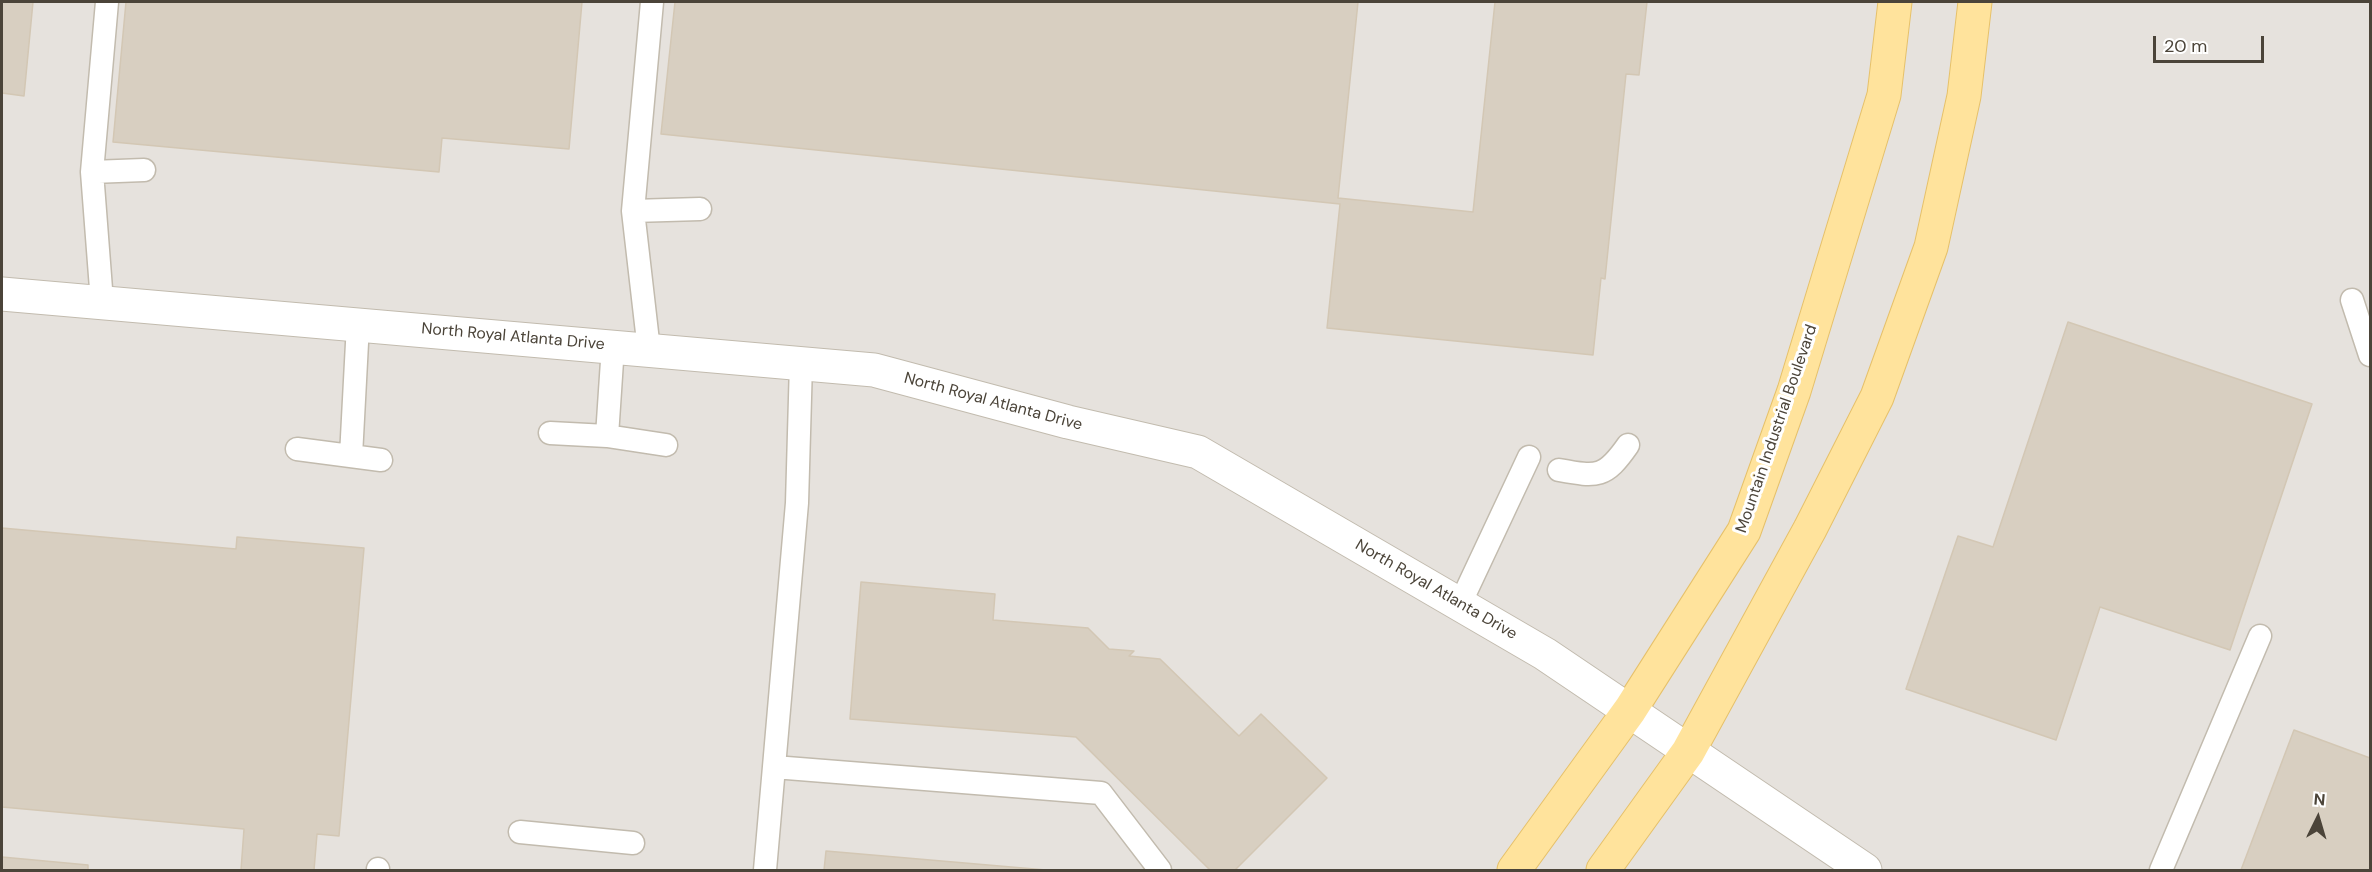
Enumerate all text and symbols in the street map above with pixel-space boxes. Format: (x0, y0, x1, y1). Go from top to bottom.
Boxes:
scale bar (2156, 24, 2267, 62)
text: 20 m (2164, 34, 2207, 58)
street label: North Royal Atlanta Drive (421, 319, 605, 355)
street label: Mountain Industrial Boulevard (1732, 322, 1822, 536)
street label: North Royal Atlanta Drive (902, 369, 1084, 435)
street label: North Royal Atlanta Drive (1352, 536, 1520, 644)
north arrow (2288, 788, 2348, 848)
text: N (2313, 789, 2326, 811)

